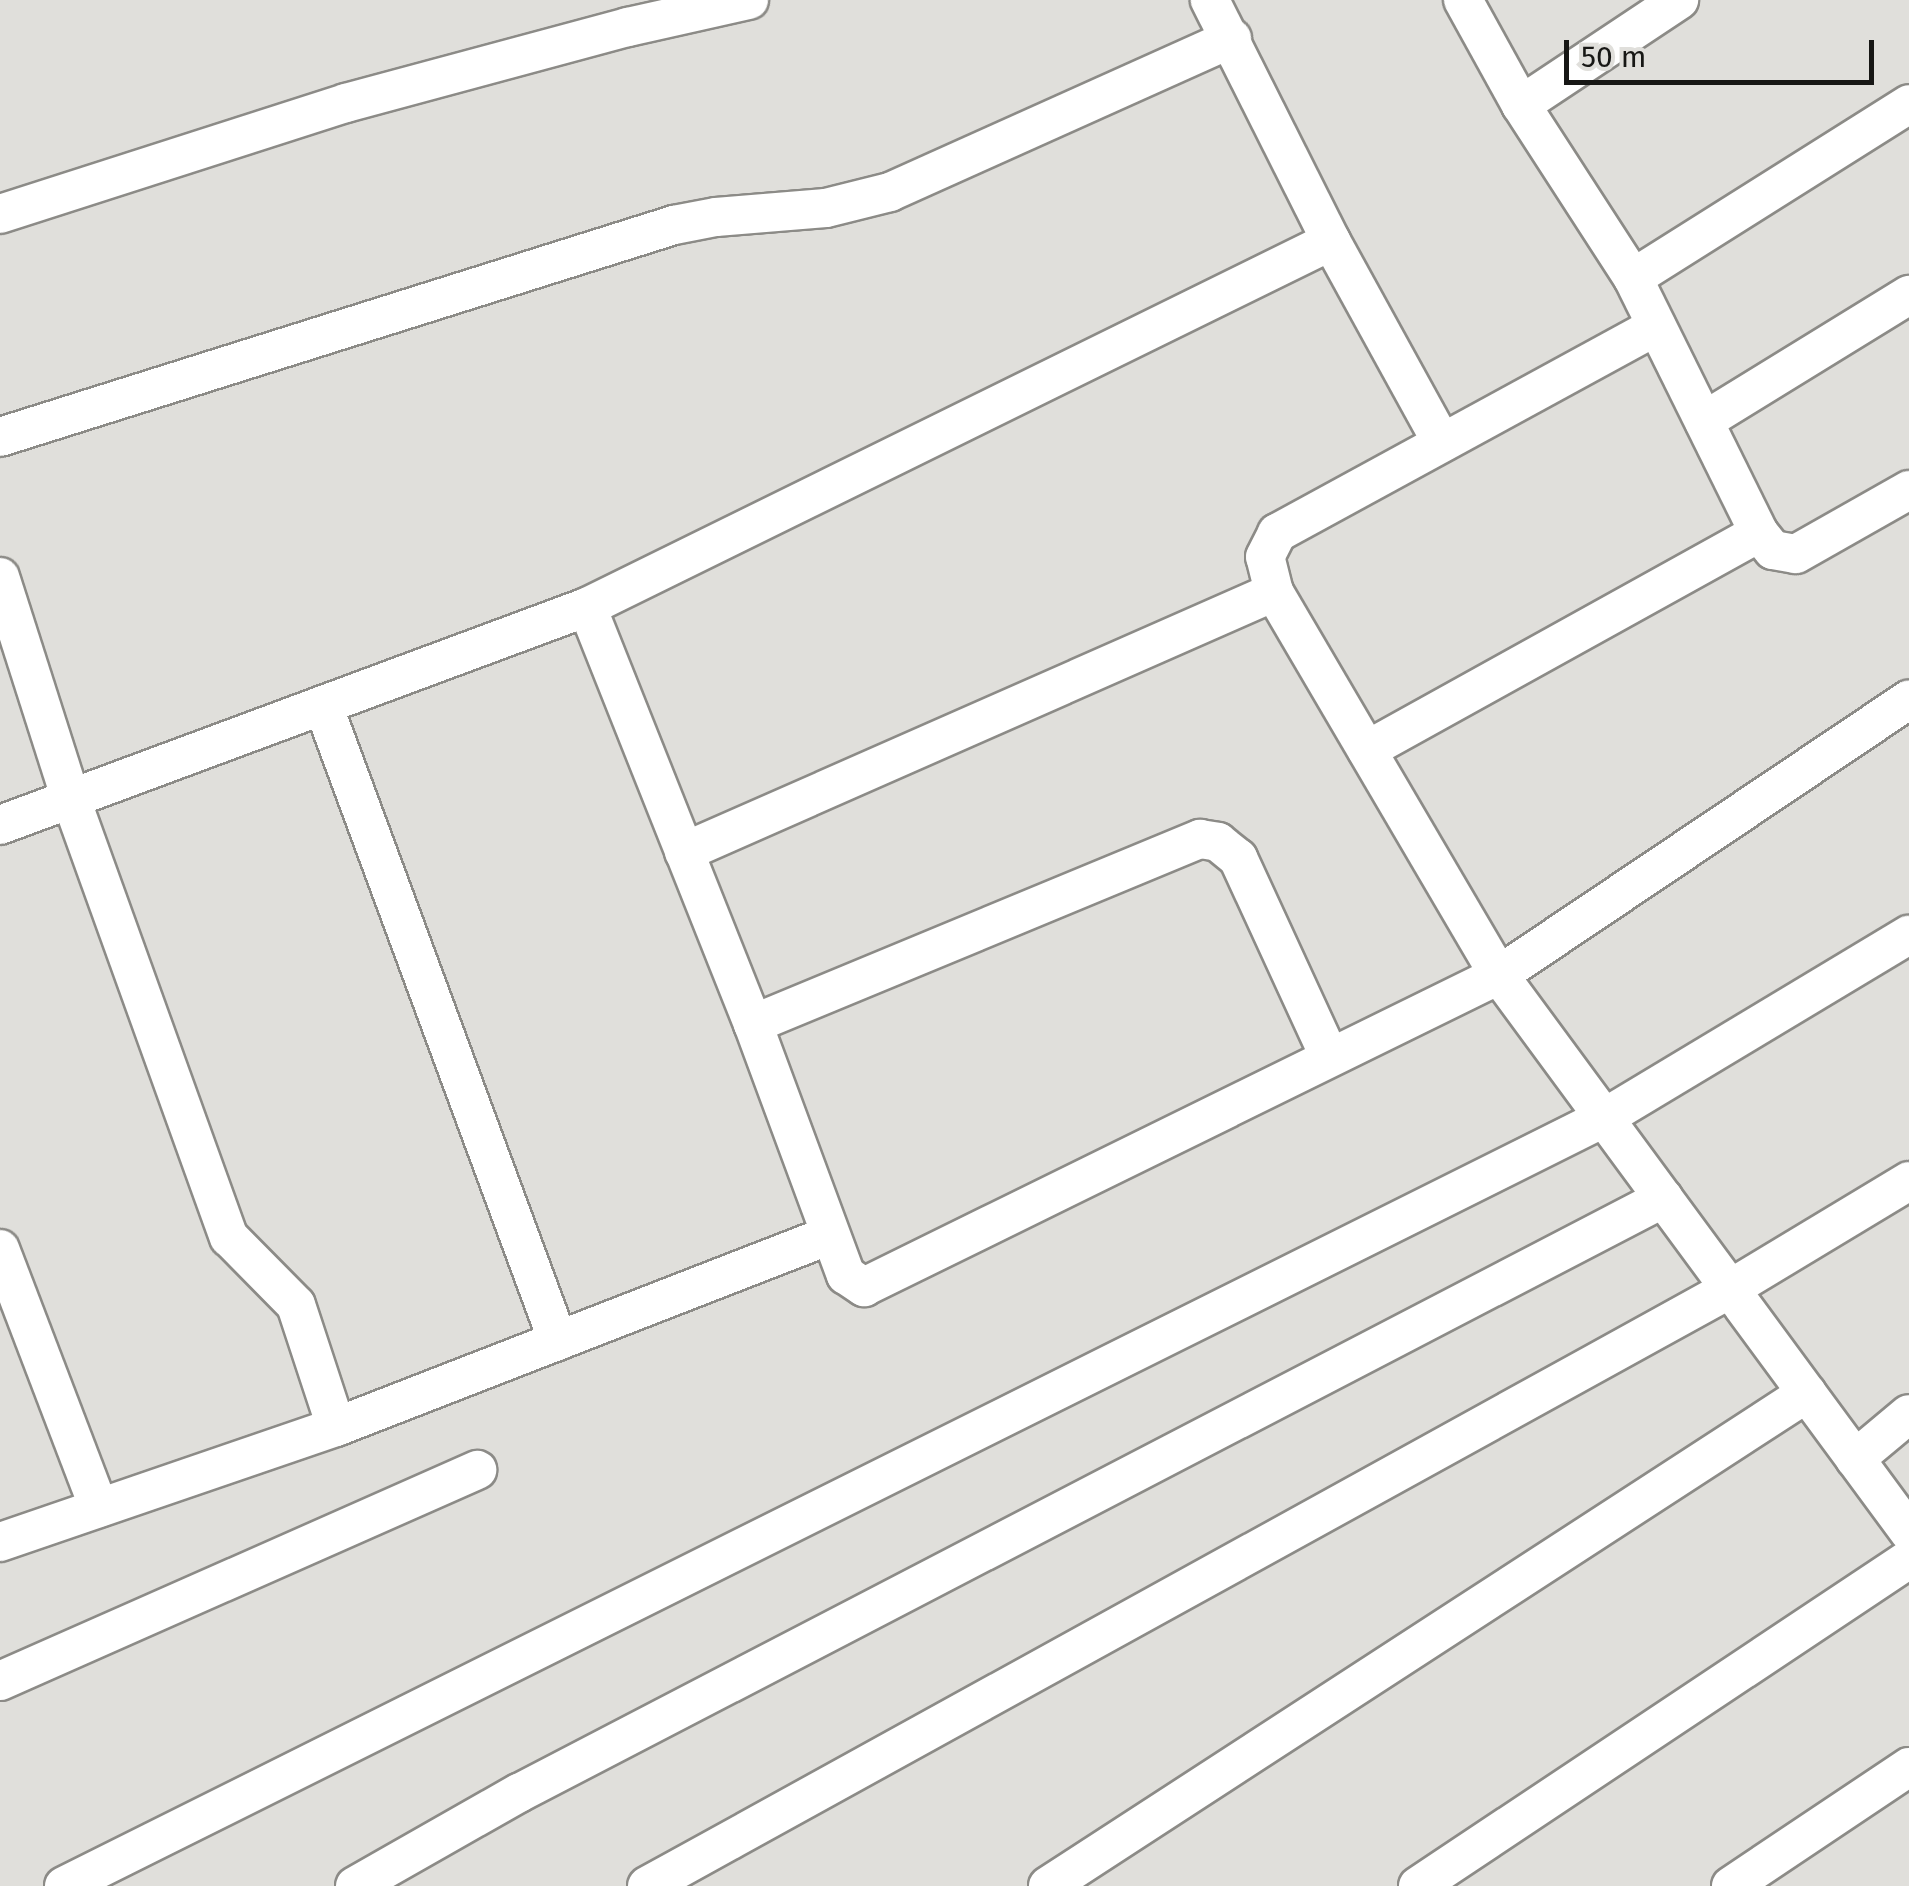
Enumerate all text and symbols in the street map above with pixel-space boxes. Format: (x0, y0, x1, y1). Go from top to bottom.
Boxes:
scale bar (1569, 20, 1879, 82)
text: 50 m (1581, 39, 1646, 75)

